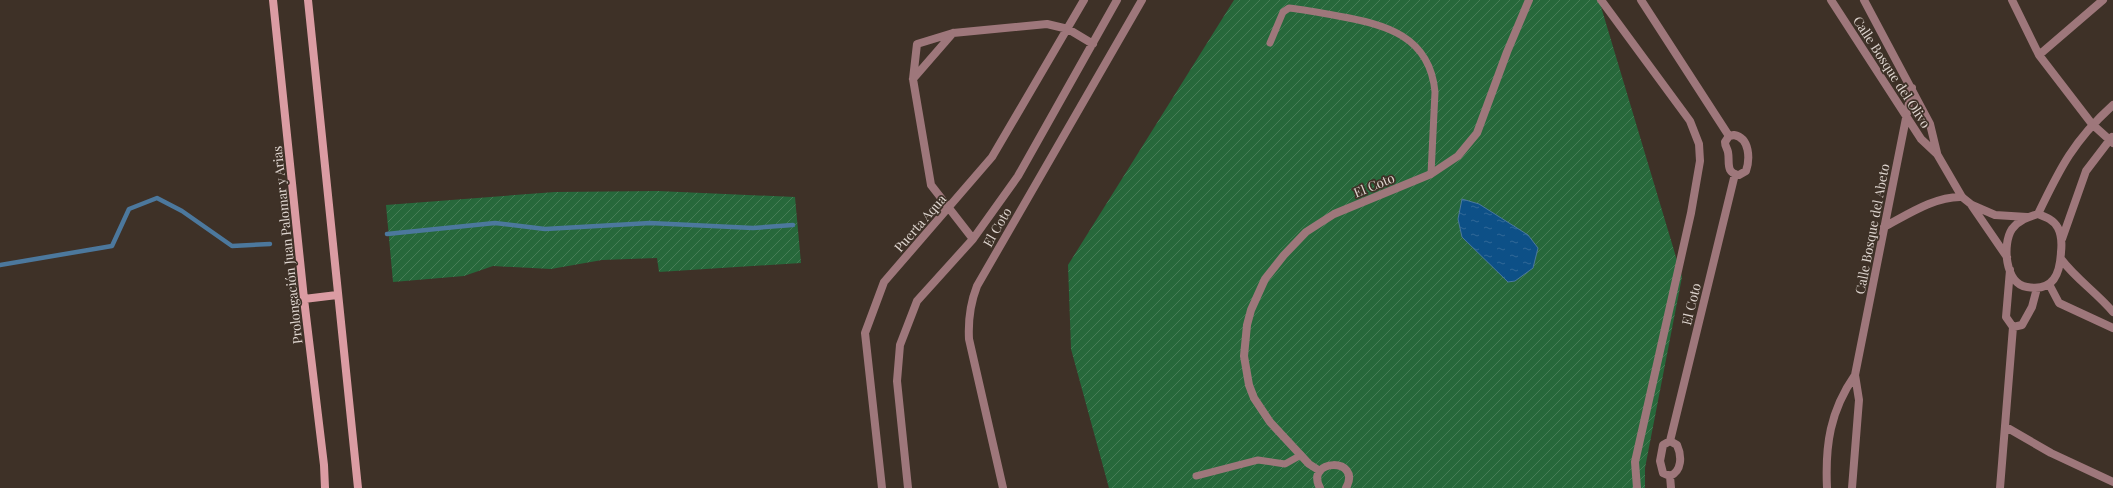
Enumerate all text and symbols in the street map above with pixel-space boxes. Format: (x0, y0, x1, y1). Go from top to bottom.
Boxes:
street label: Calle Bosque del Olivo (1850, 13, 1935, 131)
street label: Prolongación Juan Palomar y Arias (268, 145, 305, 345)
street label: Calle Bosque del Abeto (1851, 162, 1893, 296)
street label: El Coto (1351, 169, 1397, 200)
street label: Puerta Aqua (890, 190, 950, 255)
street label: El Coto (979, 204, 1015, 249)
street label: El Coto (1677, 281, 1704, 327)

